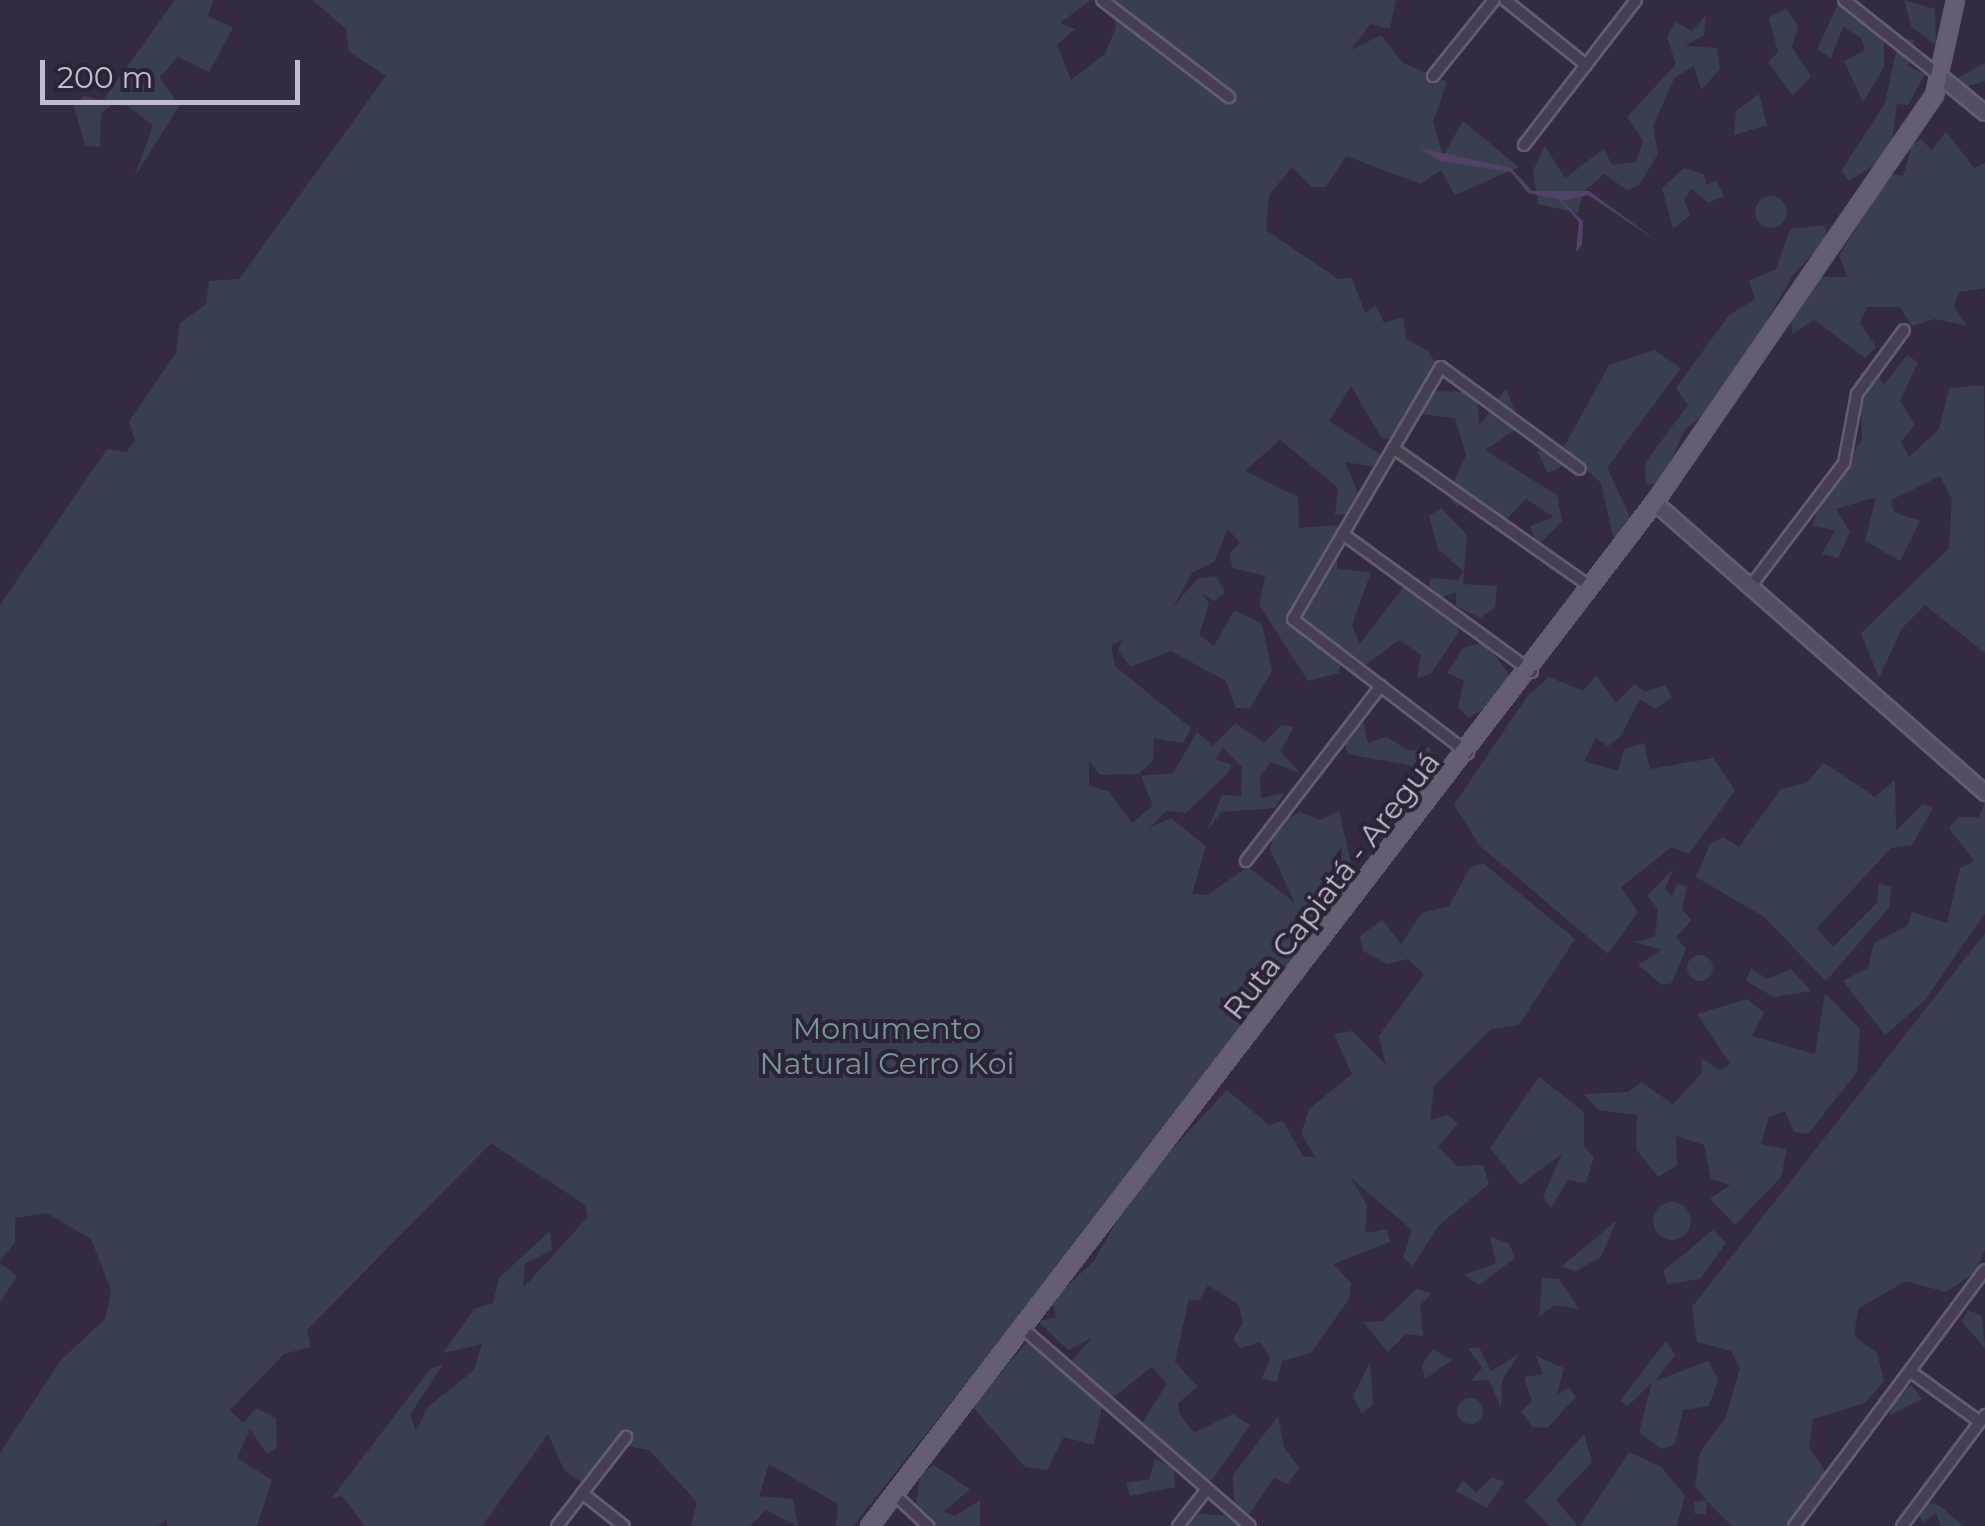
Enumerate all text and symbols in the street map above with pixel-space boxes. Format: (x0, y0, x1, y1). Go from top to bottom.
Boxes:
scale bar (45, 40, 305, 102)
text: 200 m (57, 59, 153, 96)
street label: Ruta Capiatá - Areguá (1216, 745, 1448, 1027)
park label: Monumento Natural Cerro Koi (759, 1011, 1015, 1082)

